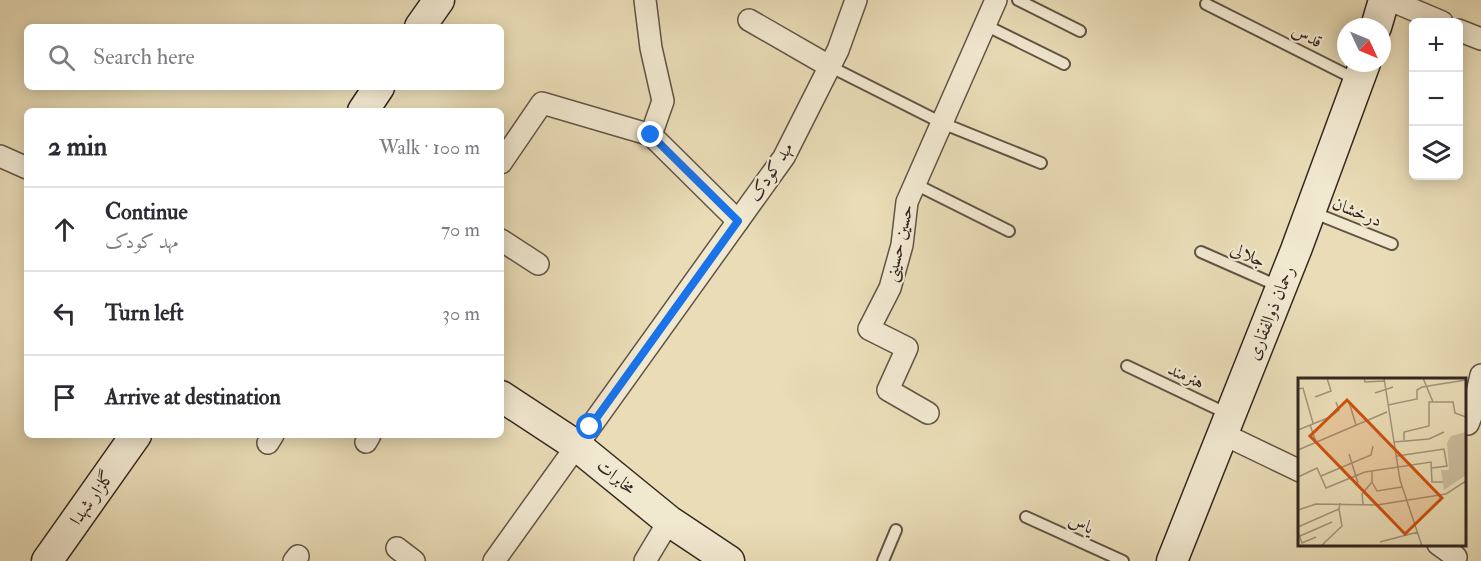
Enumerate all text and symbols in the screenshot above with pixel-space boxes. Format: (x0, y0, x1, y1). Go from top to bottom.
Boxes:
north arrow (1337, 18, 1391, 72)
map controls (1409, 18, 1463, 180)
button: + (1409, 18, 1463, 72)
street label: قدس (1288, 19, 1326, 53)
search box (24, 24, 504, 90)
icon: search (45, 41, 78, 74)
text: Search here (93, 43, 195, 71)
button: − (1409, 72, 1463, 126)
route end (637, 121, 663, 147)
button: layers (1409, 126, 1463, 180)
text: 2 min (48, 131, 107, 163)
text: Walk · 100 m (379, 135, 480, 160)
street label: مهد کودک (743, 138, 799, 206)
street label: درخشان (1329, 192, 1385, 232)
text: Continue (105, 198, 188, 226)
street label: حسین حسینی (879, 202, 920, 284)
icon: ahead (48, 213, 81, 246)
text: 70 m (441, 217, 480, 242)
text: مهد کودک (105, 229, 178, 254)
street label: جلالی (1227, 237, 1269, 273)
street label: رحمان ذوالفقاری (1242, 263, 1300, 363)
icon: left (48, 297, 81, 330)
text: Turn left (105, 299, 184, 327)
text: 30 m (442, 301, 480, 326)
street label: هنرمند (1164, 358, 1208, 394)
inset map (1298, 378, 1466, 546)
icon: arrive (48, 381, 81, 414)
text: Arrive at destination (105, 383, 281, 411)
route start (576, 413, 602, 439)
street label: مخابرات (592, 454, 640, 500)
street label: گلزار شهدا (65, 466, 119, 530)
street label: یاس (1065, 508, 1099, 540)

